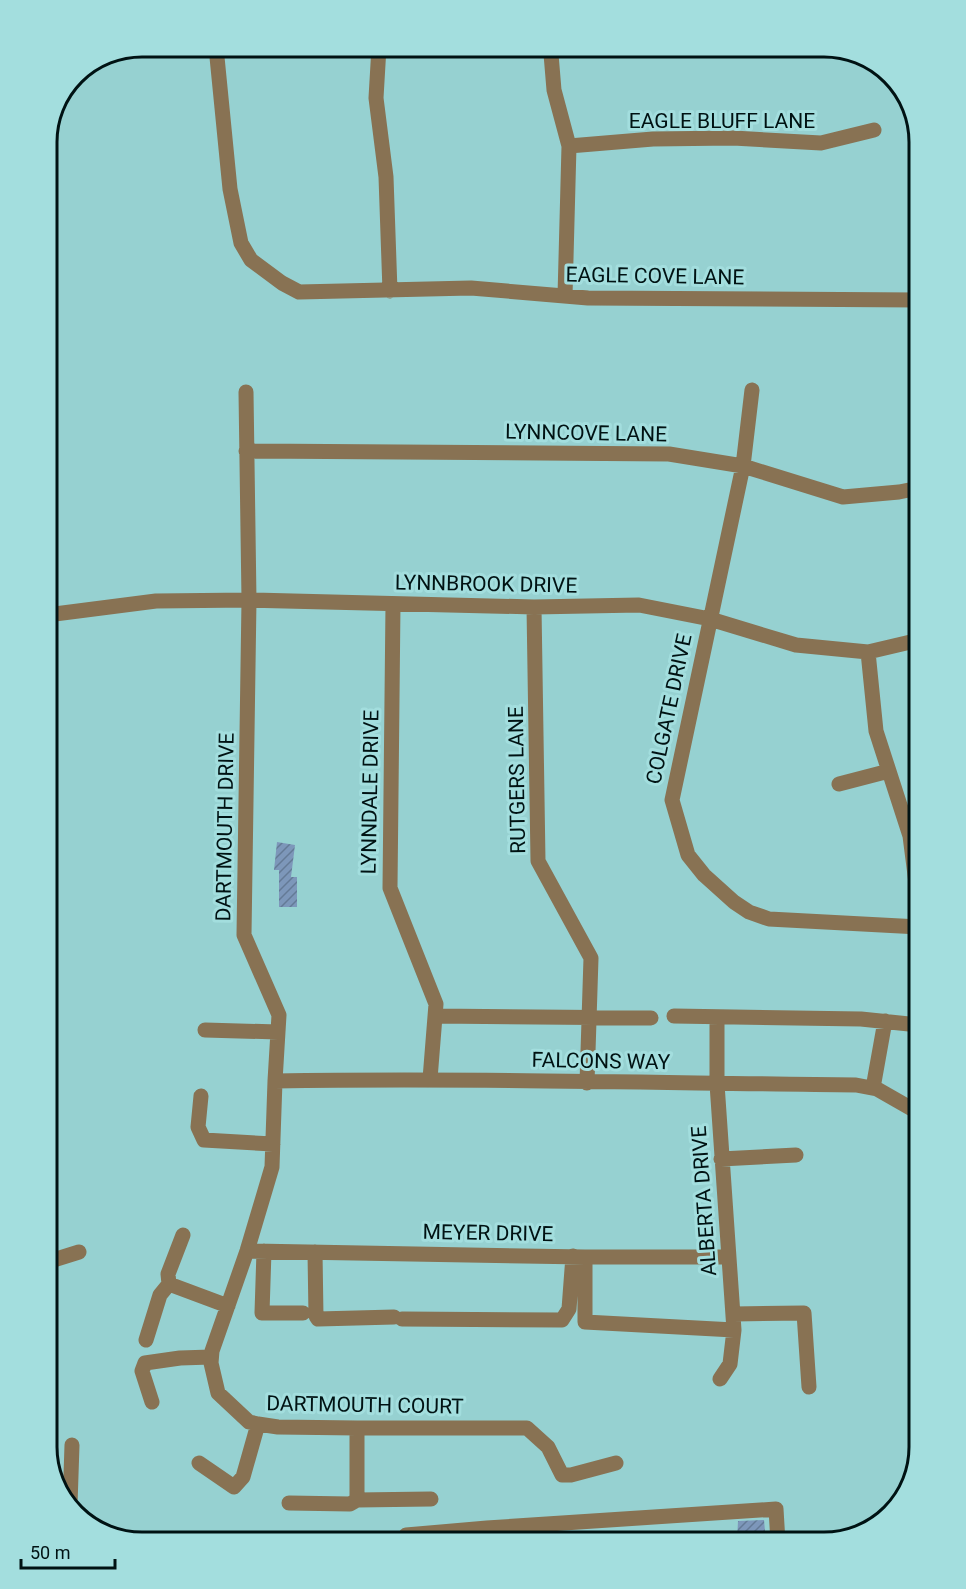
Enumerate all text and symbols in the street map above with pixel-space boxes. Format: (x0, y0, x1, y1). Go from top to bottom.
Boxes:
street label: EAGLE BLUFF LANE (629, 109, 815, 133)
street label: EAGLE COVE LANE (565, 262, 745, 290)
street label: LYNNCOVE LANE (505, 420, 667, 446)
street label: LYNNBROOK DRIVE (395, 570, 577, 598)
street label: COLGATE DRIVE (641, 632, 697, 786)
street label: RUTGERS LANE (504, 706, 530, 854)
street label: LYNNDALE DRIVE (357, 709, 383, 875)
street label: DARTMOUTH DRIVE (211, 732, 239, 922)
street label: FALCONS WAY (532, 1048, 671, 1074)
street label: ALBERTA DRIVE (687, 1125, 721, 1277)
street label: MEYER DRIVE (422, 1220, 554, 1246)
street label: DARTMOUTH COURT (266, 1391, 464, 1419)
scale bar (21, 1532, 116, 1570)
text: 50 m (30, 1542, 70, 1563)

